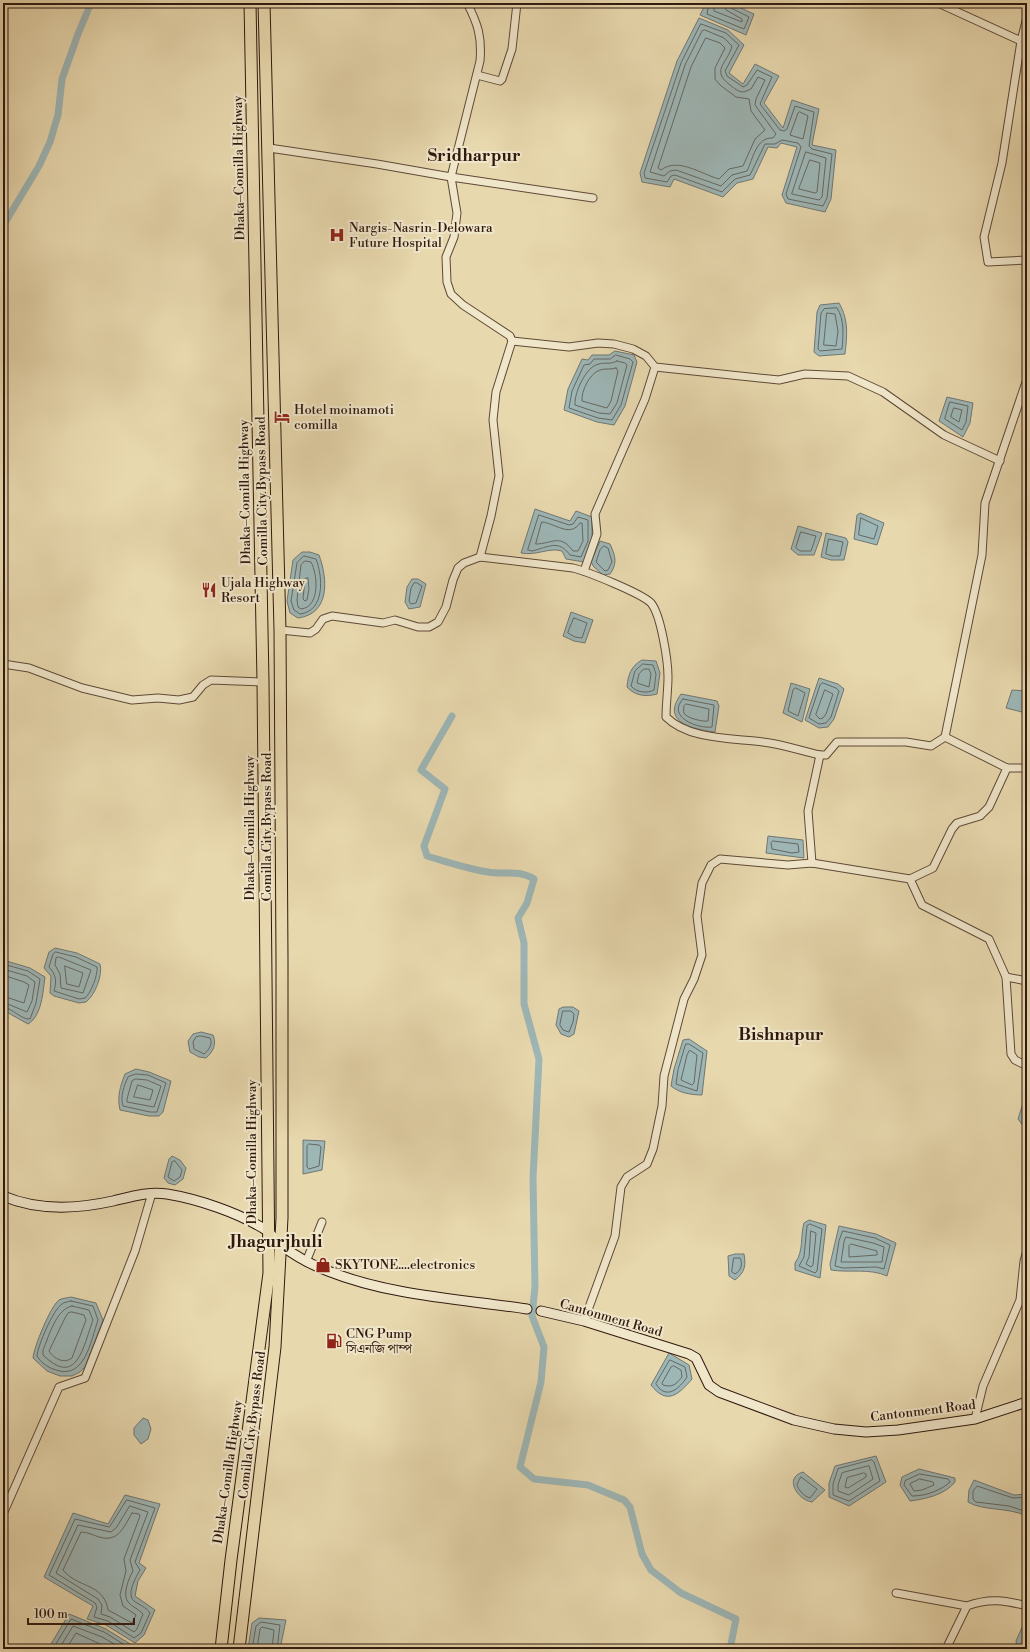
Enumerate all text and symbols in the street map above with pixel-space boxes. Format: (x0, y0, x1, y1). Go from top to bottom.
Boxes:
street label: Dhaka–Comilla Highway (230, 95, 248, 241)
district label: Sridharpur (427, 145, 521, 167)
place label: Nargis-Nasrin-Delowara Future Hospital (349, 220, 493, 251)
hospital icon: Nargis-Nasrin-Delowara Future Hospital (328, 226, 346, 244)
place label: Hotel moinamoti comilla (294, 402, 394, 433)
hotel icon: Hotel moinamoti comilla (273, 408, 291, 426)
street label: Comilla City Bypass Road (253, 416, 271, 566)
street label: Dhaka–Comilla Highway (236, 419, 254, 565)
place label: Ujala Highway Resort (221, 575, 306, 606)
restaurant icon: Ujala Highway Resort (200, 581, 218, 599)
street label: Comilla City Bypass Road (259, 752, 275, 901)
street label: Dhaka–Comilla Highway (242, 755, 258, 901)
district label: Bishnapur (738, 1024, 824, 1046)
street label: Dhaka–Comilla Highway (244, 1079, 260, 1225)
district label: Jhagurjhuli (228, 1231, 323, 1253)
shop icon: SKYTONE....electronics (314, 1256, 332, 1274)
place label: SKYTONE....electronics (335, 1257, 475, 1273)
street label: Cantonment Road (558, 1296, 665, 1340)
place label: CNG Pump সিএনজি পাম্প (345, 1326, 413, 1357)
fuel station icon: CNG Pump সিএনজি পাম্প (325, 1332, 343, 1350)
street label: Comilla City Bypass Road (235, 1349, 269, 1500)
street label: Cantonment Road (869, 1397, 977, 1425)
street label: Dhaka–Comilla Highway (210, 1398, 246, 1545)
scale bar (28, 1600, 134, 1626)
text: 100 m (34, 1607, 68, 1622)

